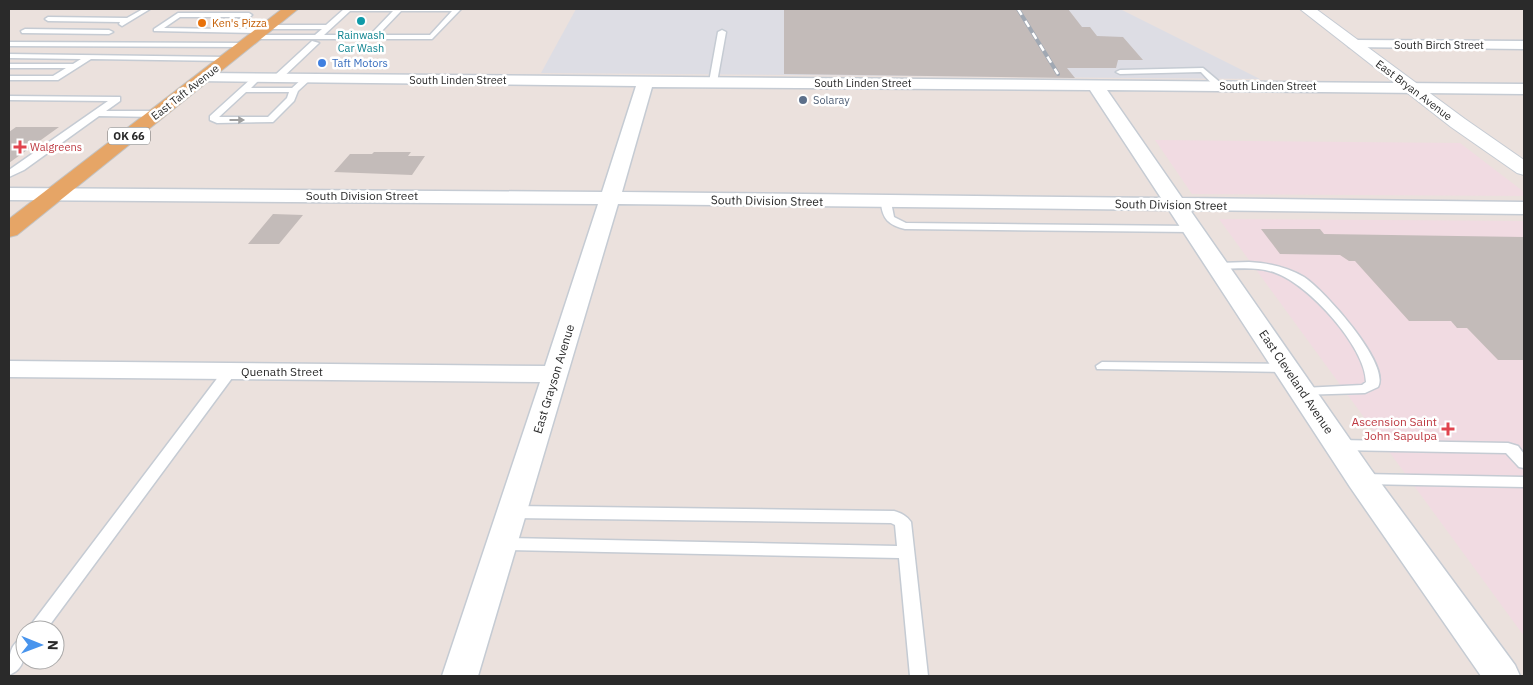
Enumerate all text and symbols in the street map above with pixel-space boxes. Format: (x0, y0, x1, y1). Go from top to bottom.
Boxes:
marker: Rainwash Car Wash (355, 15, 367, 27)
place label: Ken's Pizza (212, 16, 267, 30)
marker: Ken's Pizza (196, 17, 208, 29)
place label: Rainwash Car Wash (337, 28, 385, 55)
street label: South Birch Street (1394, 38, 1484, 52)
place label: Taft Motors (332, 56, 388, 70)
marker: Taft Motors (316, 57, 328, 69)
street label: East Bryan Avenue (1373, 57, 1455, 123)
street label: East Taft Avenue (148, 61, 222, 123)
street label: South Linden Street (409, 73, 507, 87)
street label: South Linden Street (814, 76, 912, 90)
street label: South Linden Street (1219, 79, 1317, 93)
place label: Solaray (813, 93, 850, 107)
marker: Solaray (797, 94, 809, 106)
one-way arrow (229, 116, 245, 124)
road number: OK 66 (108, 128, 150, 144)
place label: Walgreens (30, 140, 82, 154)
marker: Walgreens (14, 141, 26, 153)
street label: South Division Street (306, 188, 418, 203)
street label: South Division Street (711, 192, 823, 209)
street label: South Division Street (1115, 196, 1227, 213)
street label: East Grayson Avenue (530, 322, 577, 435)
street label: East Cleveland Avenue (1256, 327, 1337, 437)
street label: Quenath Street (241, 364, 323, 379)
place label: Ascension Saint John Sapulpa (1351, 414, 1438, 443)
marker: Ascension Saint John Sapulpa (1441, 422, 1455, 436)
north arrow (15, 620, 65, 670)
text: N (44, 640, 62, 650)

